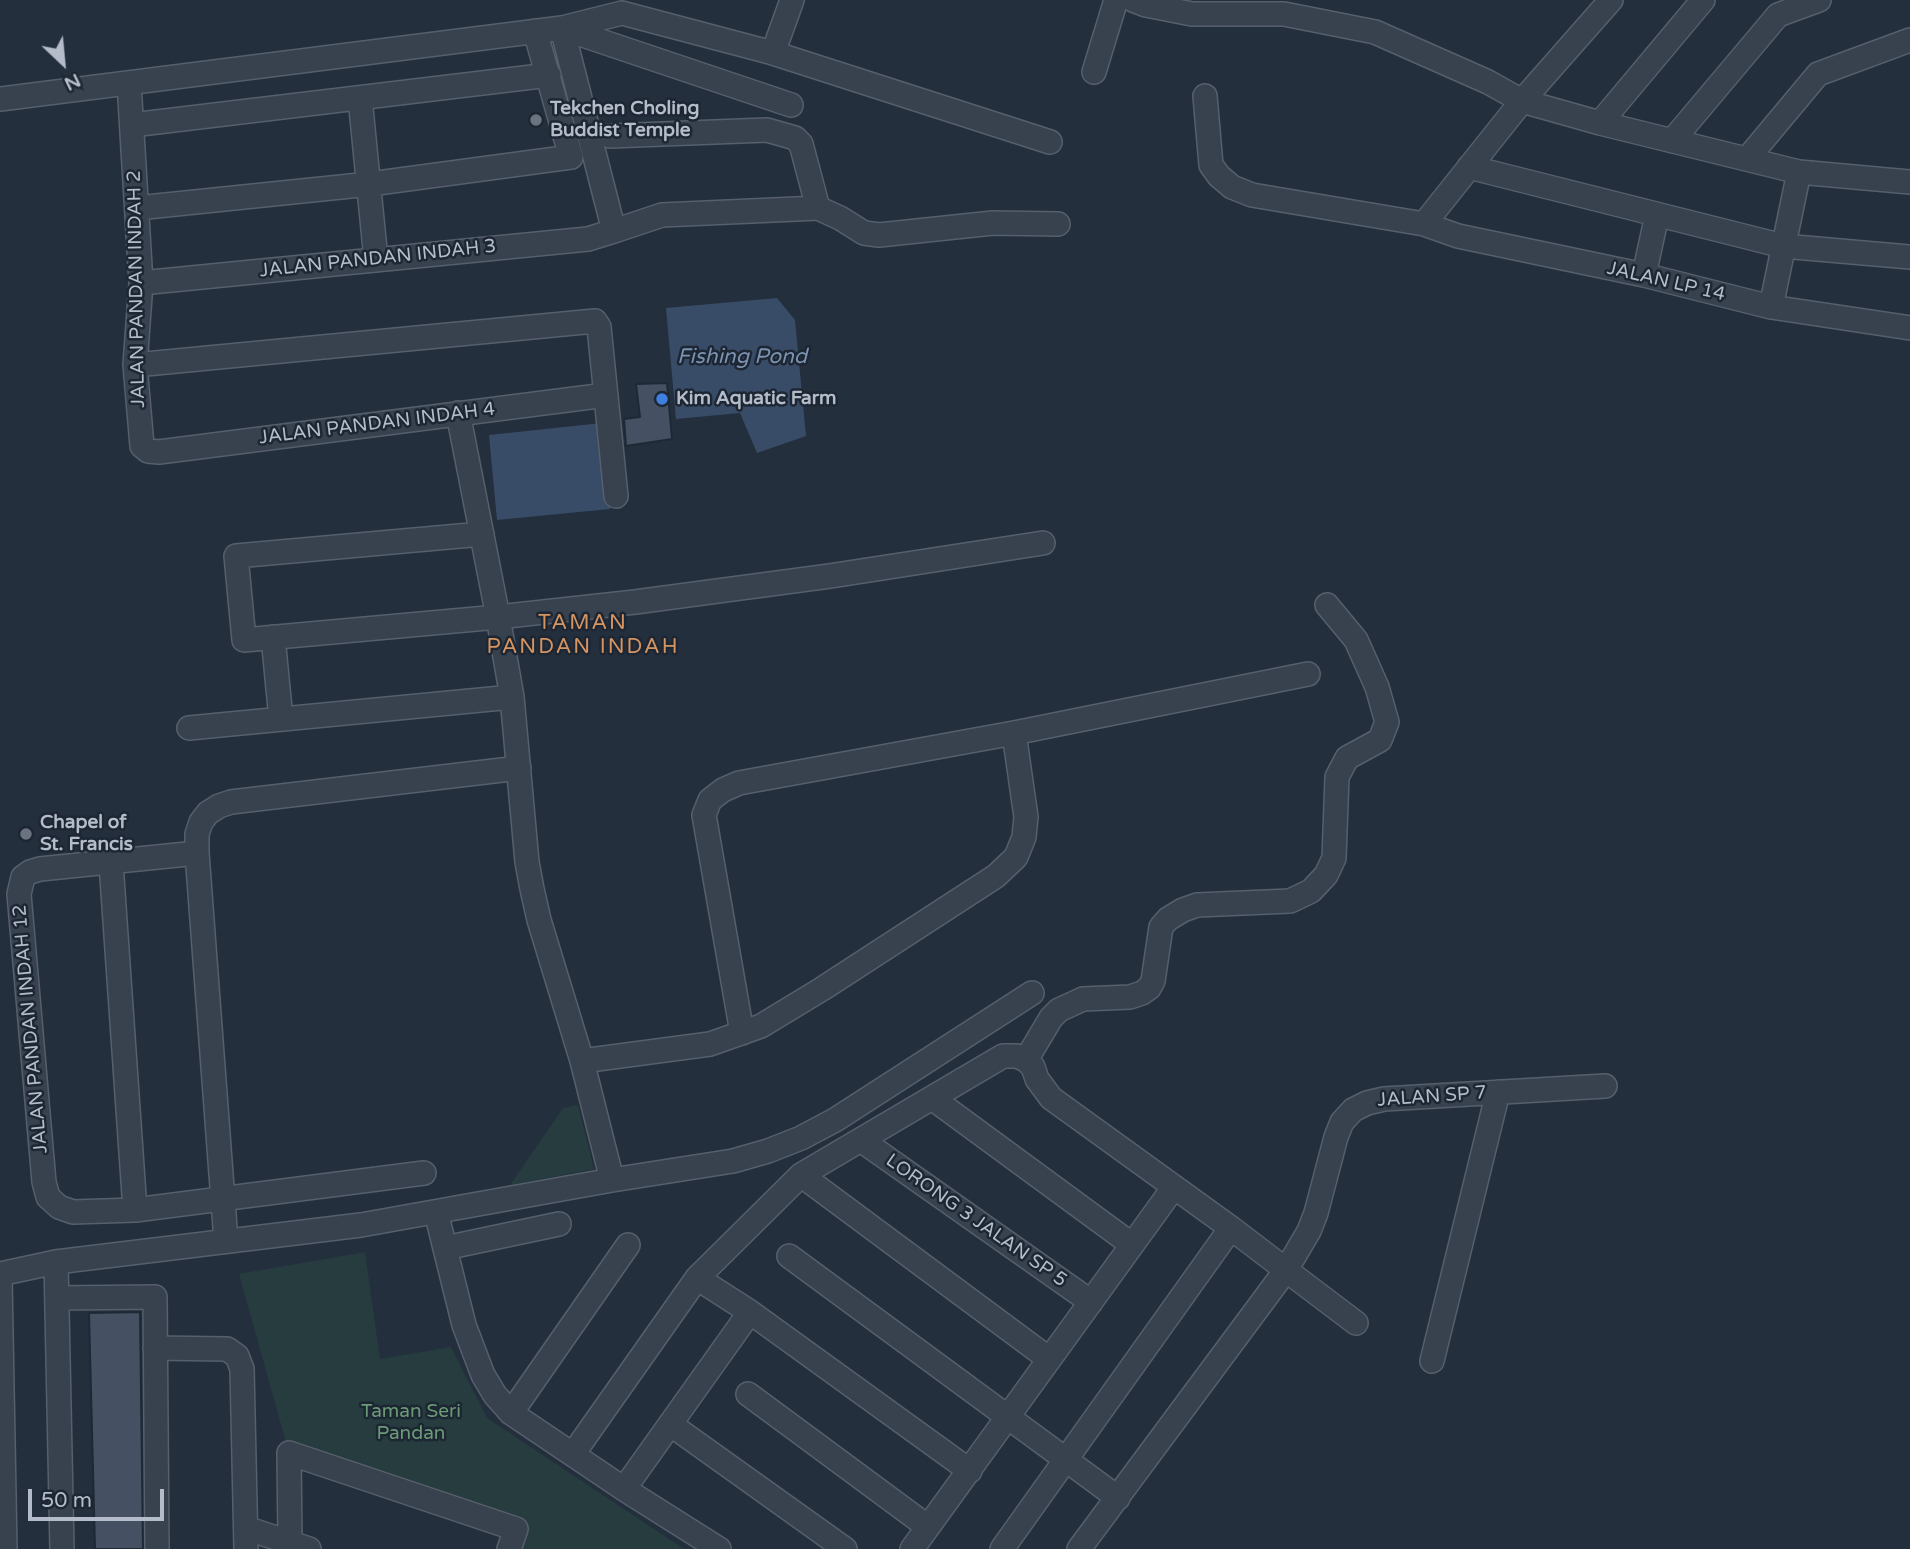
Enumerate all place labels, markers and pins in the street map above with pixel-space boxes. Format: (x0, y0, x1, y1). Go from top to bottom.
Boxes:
place label: Tekchen Choling Buddist Temple (550, 98, 700, 142)
marker: Tekchen Choling Buddist Temple (528, 112, 544, 128)
place label: Kim Aquatic Farm (676, 388, 836, 410)
marker: Kim Aquatic Farm (654, 391, 670, 407)
place label: Chapel of St. Francis (40, 812, 133, 856)
marker: Chapel of St. Francis (18, 826, 34, 842)

